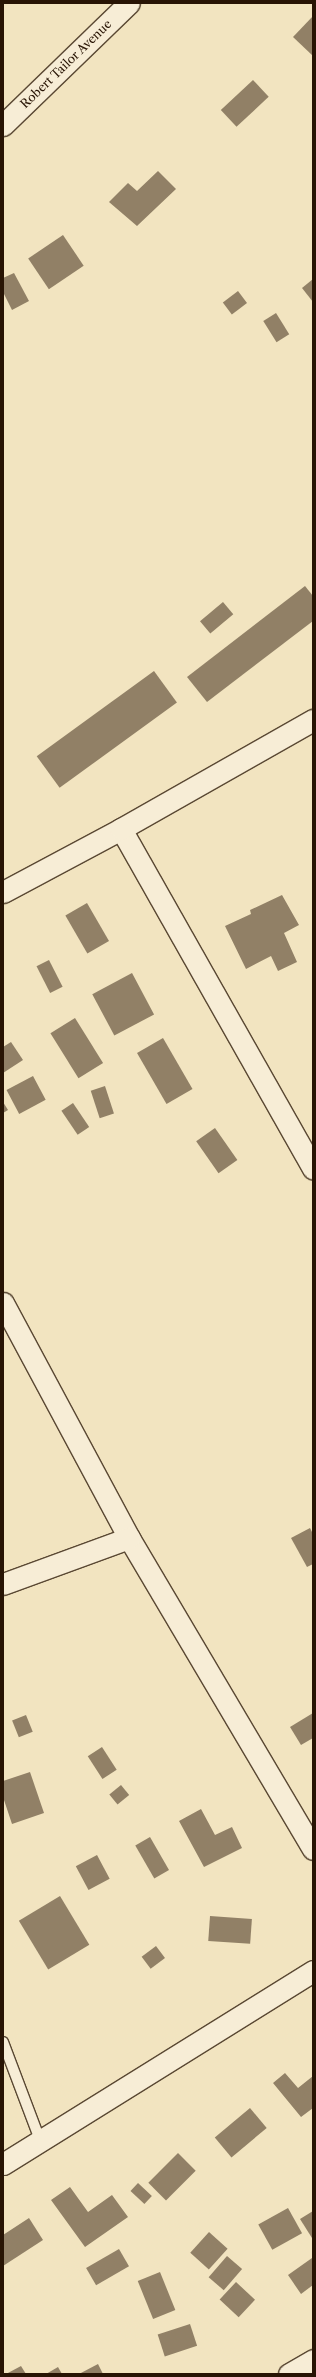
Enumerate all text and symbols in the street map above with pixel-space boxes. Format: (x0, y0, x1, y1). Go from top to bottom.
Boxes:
street label: Robert Tailor Avenue (17, 16, 115, 112)

